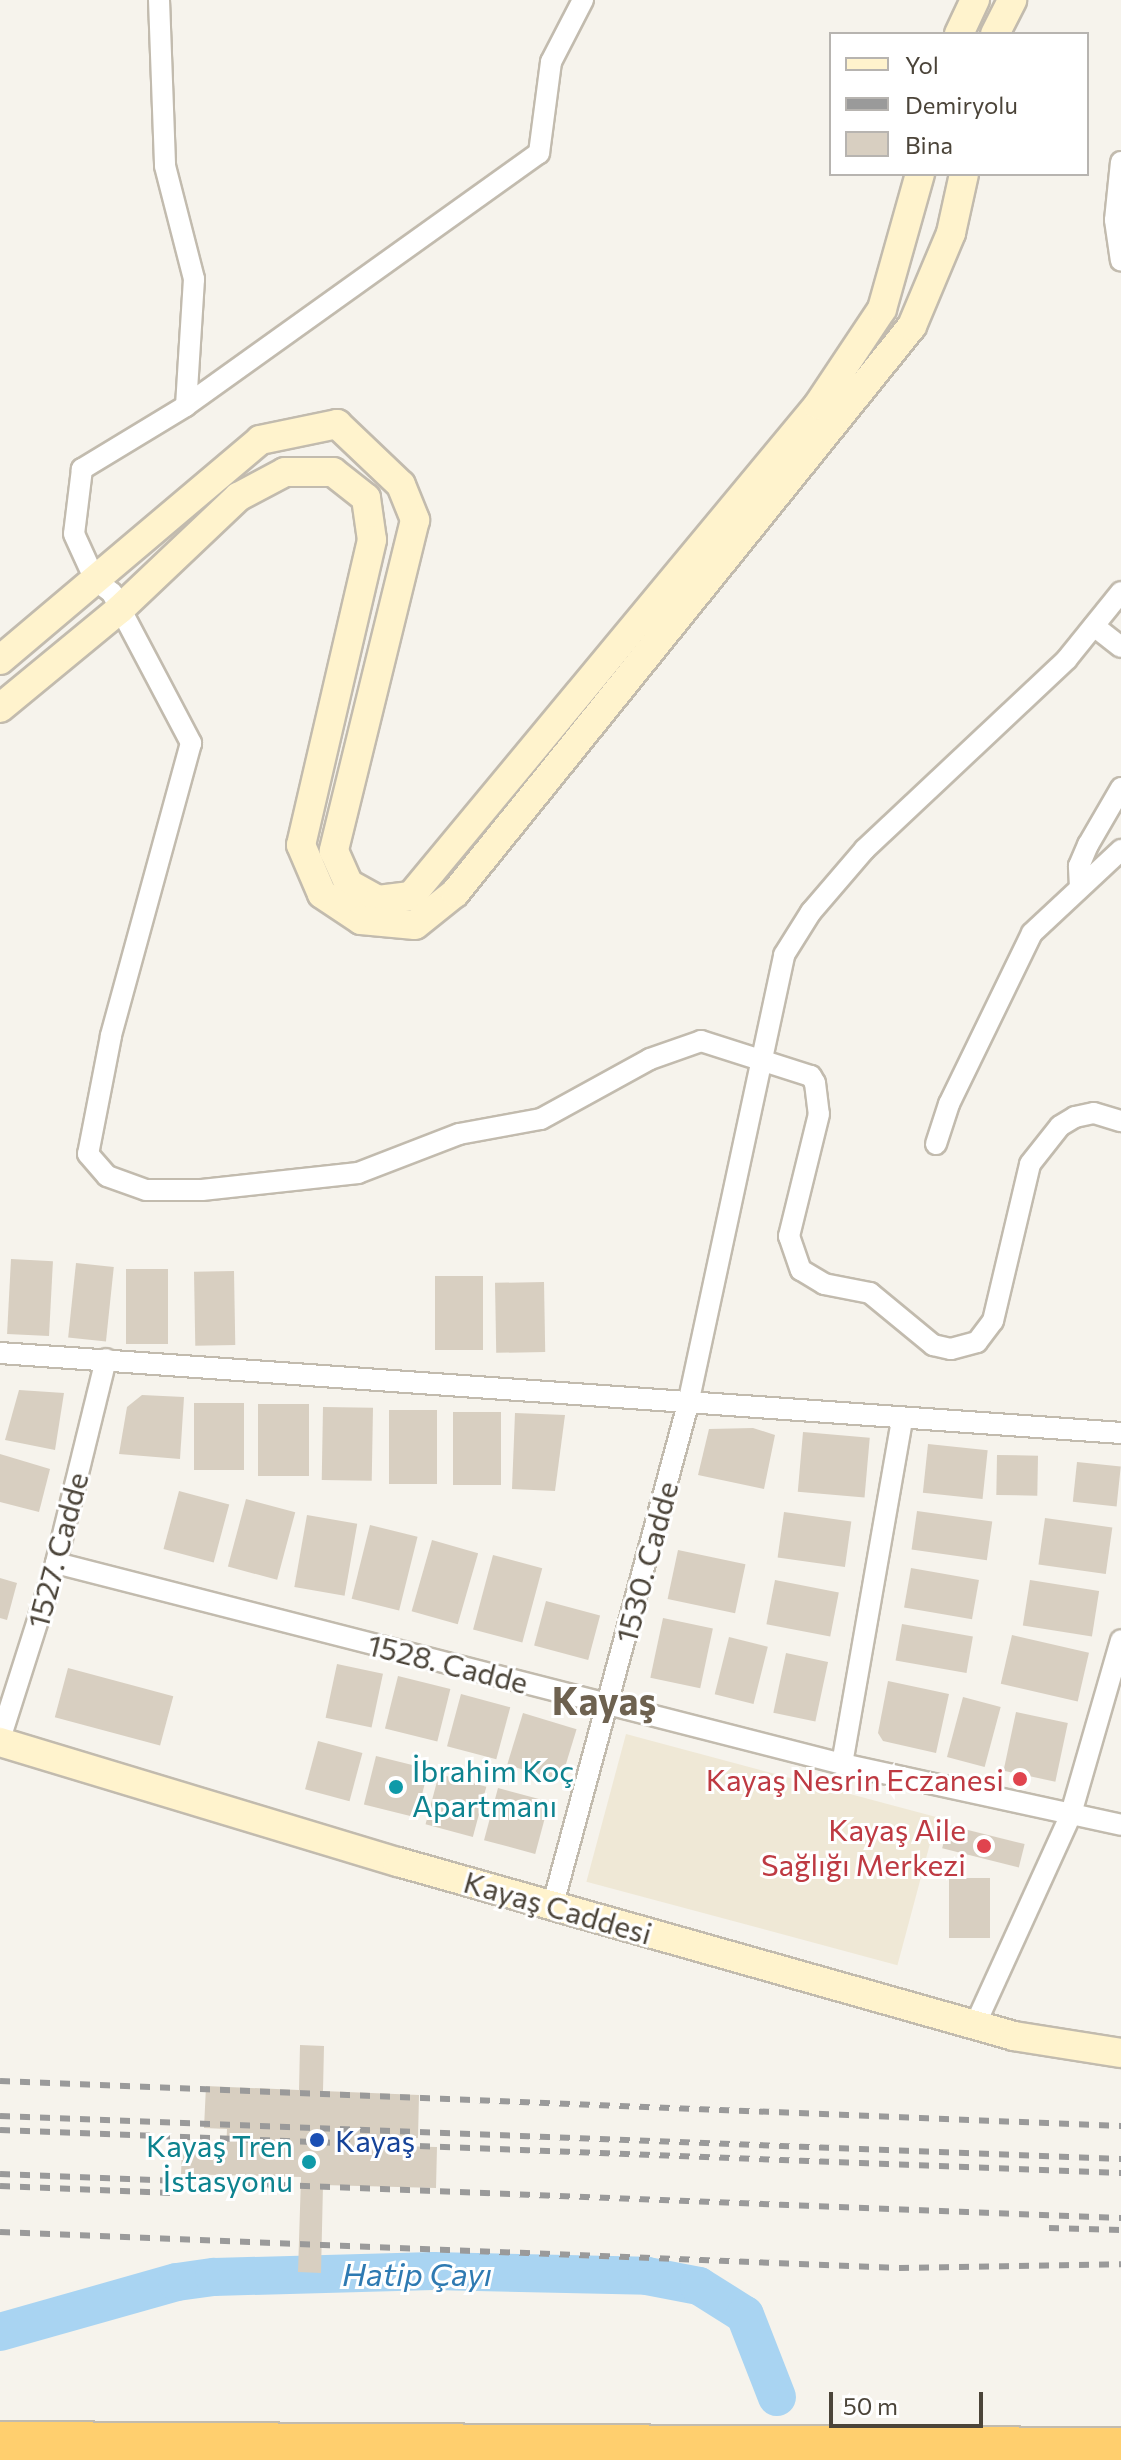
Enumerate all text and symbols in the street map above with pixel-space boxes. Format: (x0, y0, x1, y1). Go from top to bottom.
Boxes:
legend (829, 32, 1089, 176)
text: Yol (905, 50, 939, 79)
text: Demiryolu (905, 90, 1018, 119)
text: Bina (905, 130, 953, 159)
street label: 1527. Cadde (19, 1468, 95, 1632)
street label: 1530. Cadde (607, 1477, 685, 1647)
street label: 1528. Cadde (364, 1626, 532, 1700)
district label: Kayaş (552, 1677, 656, 1723)
place label: İbrahim Koç Apartmanı (412, 1752, 574, 1822)
place label: Kayaş Nesrin Eczanesi (706, 1761, 1004, 1797)
marker: Kayaş Nesrin Eczanesi (1011, 1770, 1029, 1788)
marker: İbrahim Koç Apartmanı (387, 1778, 405, 1796)
place label: Kayaş Aile Sağlığı Merkezi (761, 1811, 966, 1882)
marker: Kayaş Aile Sağlığı Merkezi (973, 1835, 995, 1857)
street label: Kayaş Caddesi (460, 1863, 656, 1951)
place label: Kayaş (335, 2122, 415, 2158)
place label: Kayaş Tren İstasyonu (146, 2127, 293, 2198)
marker: Kayaş (306, 2129, 328, 2151)
marker: Kayaş Tren İstasyonu (300, 2153, 318, 2171)
water label: Hatip Çayı (342, 2254, 492, 2292)
scale bar (833, 2376, 987, 2426)
text: 50 m (843, 2391, 898, 2420)

